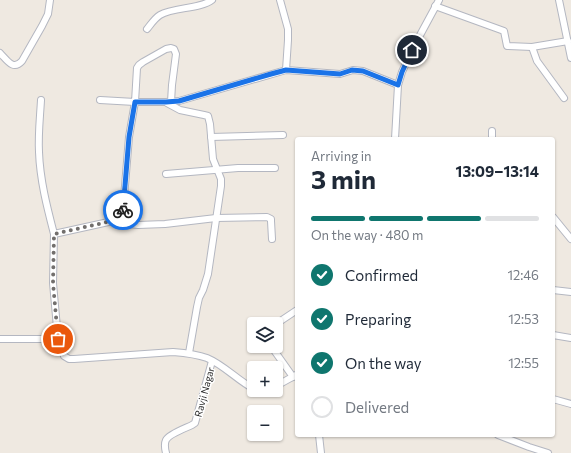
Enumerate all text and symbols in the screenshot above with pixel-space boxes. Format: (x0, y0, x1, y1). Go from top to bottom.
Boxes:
pin (395, 33, 429, 67)
icon: home (401, 39, 423, 61)
text: Arriving in (311, 148, 371, 164)
text: 13:09–13:14 (456, 162, 539, 180)
text: 3 min (311, 163, 376, 194)
courier (103, 190, 143, 230)
icon: bike (112, 199, 134, 221)
text: On the way · 480 m (311, 227, 423, 243)
icon: check (311, 264, 333, 286)
text: Confirmed (345, 266, 418, 284)
text: 12:46 (507, 267, 539, 283)
icon: check (311, 308, 333, 330)
text: Preparing (345, 310, 411, 328)
text: 12:53 (508, 311, 539, 327)
map controls (247, 317, 283, 441)
button: layers (247, 317, 283, 353)
pin (41, 322, 75, 356)
icon: bag (47, 328, 69, 350)
icon: check (311, 352, 333, 374)
text: On the way (345, 354, 422, 372)
text: 12:55 (508, 355, 539, 371)
button: + (247, 361, 283, 397)
street label: Ravji Nagar (192, 366, 216, 418)
text: Delivered (345, 398, 409, 416)
button: − (247, 405, 283, 441)

